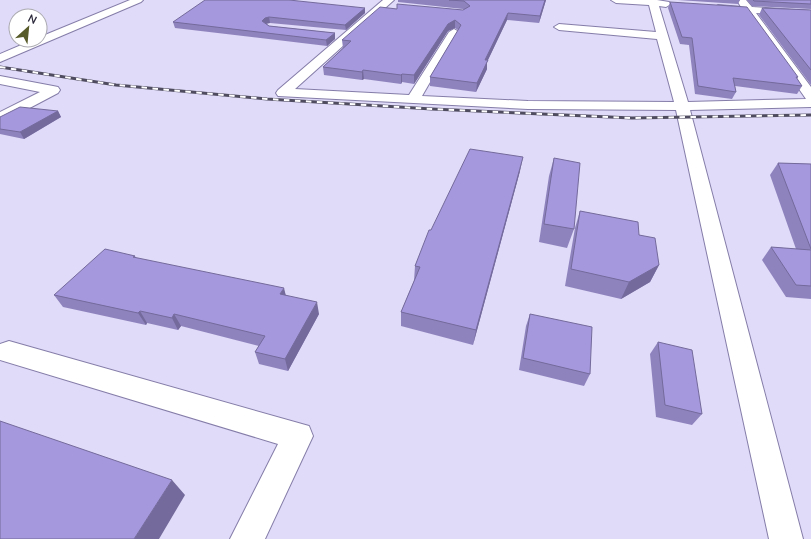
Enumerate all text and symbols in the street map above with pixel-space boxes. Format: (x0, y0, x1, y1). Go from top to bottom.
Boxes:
north arrow (8, 8, 48, 48)
text: N (25, 11, 39, 28)

